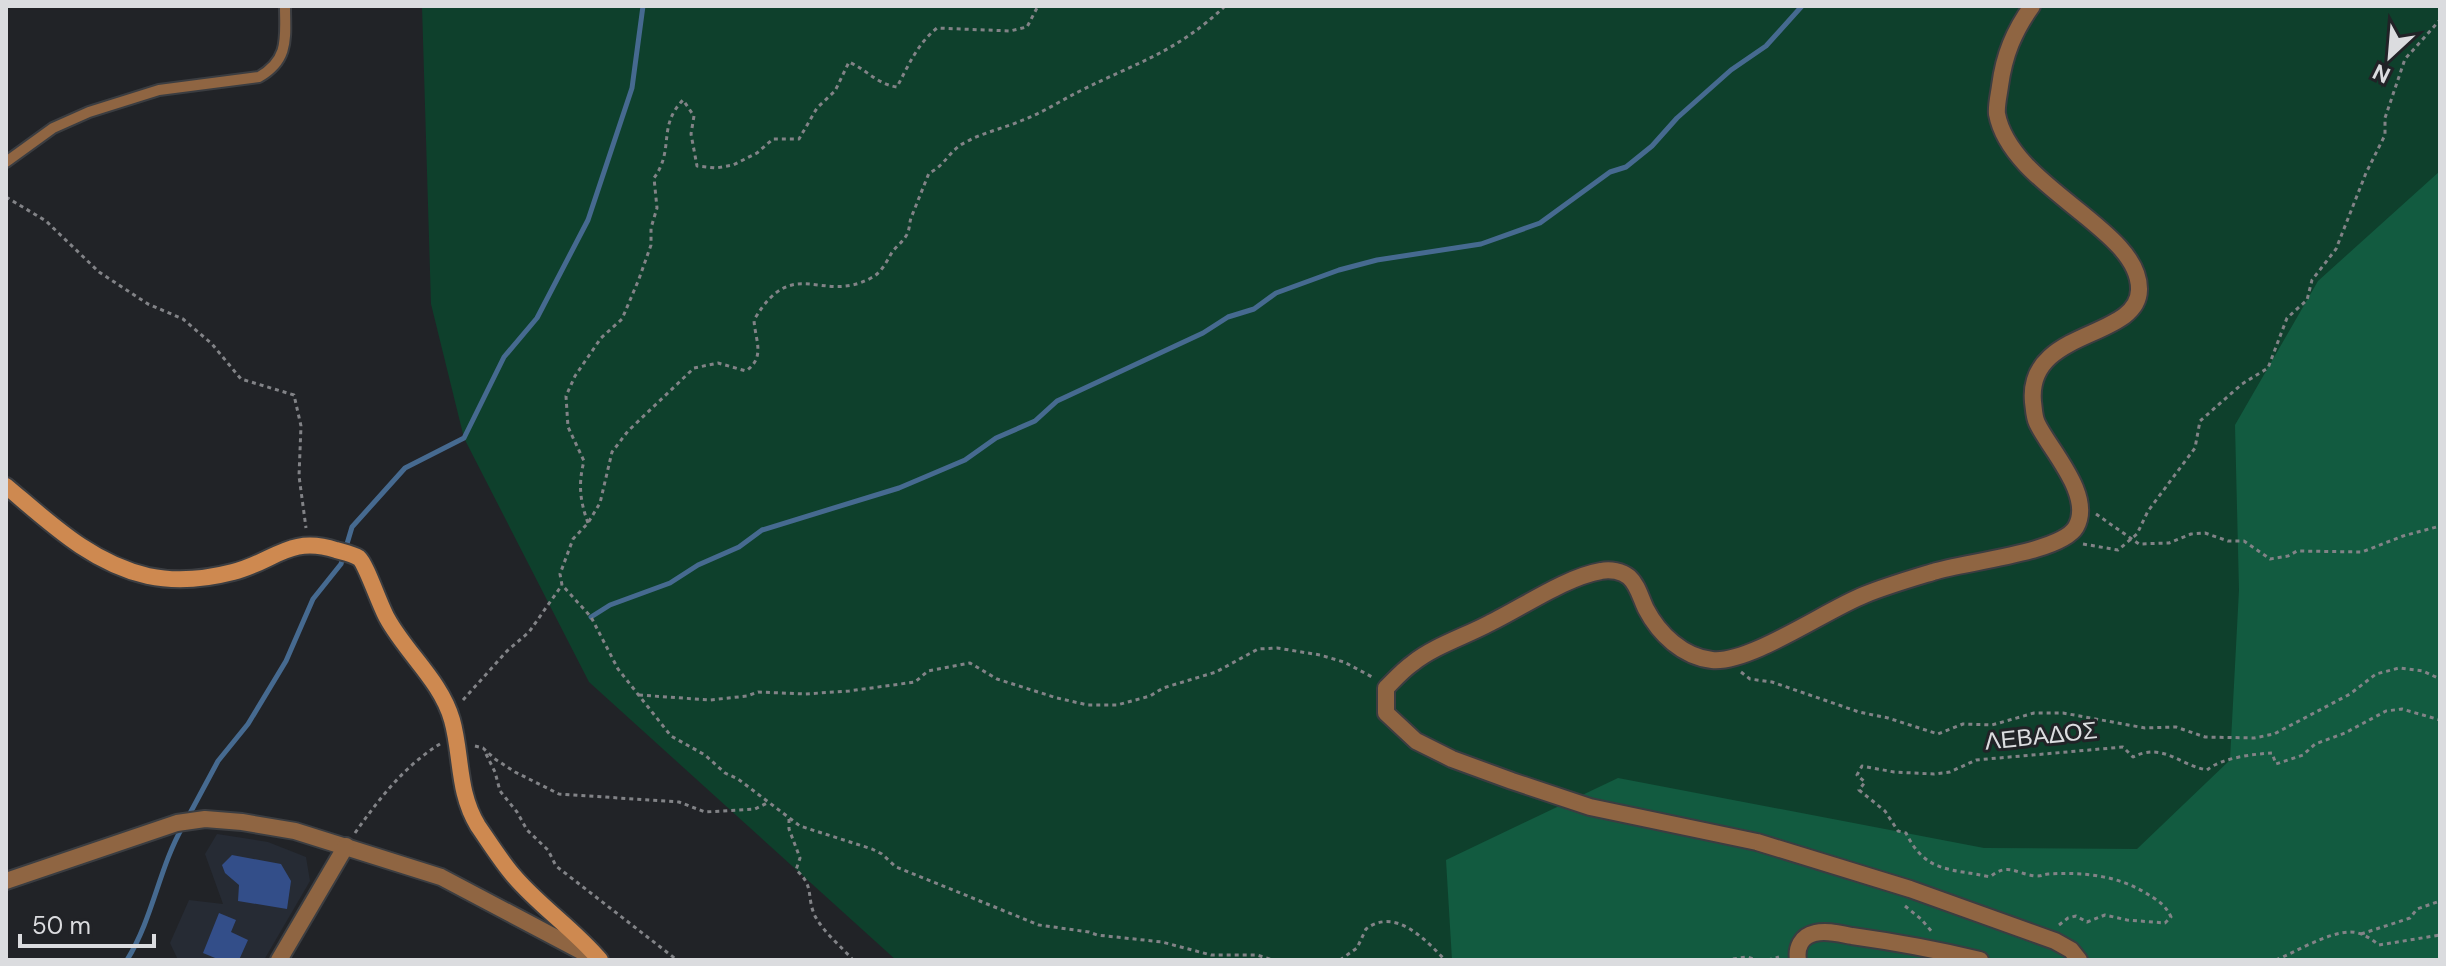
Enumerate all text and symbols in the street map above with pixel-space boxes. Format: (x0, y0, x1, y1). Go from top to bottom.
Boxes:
north arrow (2350, 16, 2430, 96)
text: N (2368, 57, 2395, 90)
street label: ΛΕΒΑΔΟΣ (1983, 714, 2099, 757)
scale bar (20, 898, 154, 948)
text: 50 m (32, 910, 91, 941)

